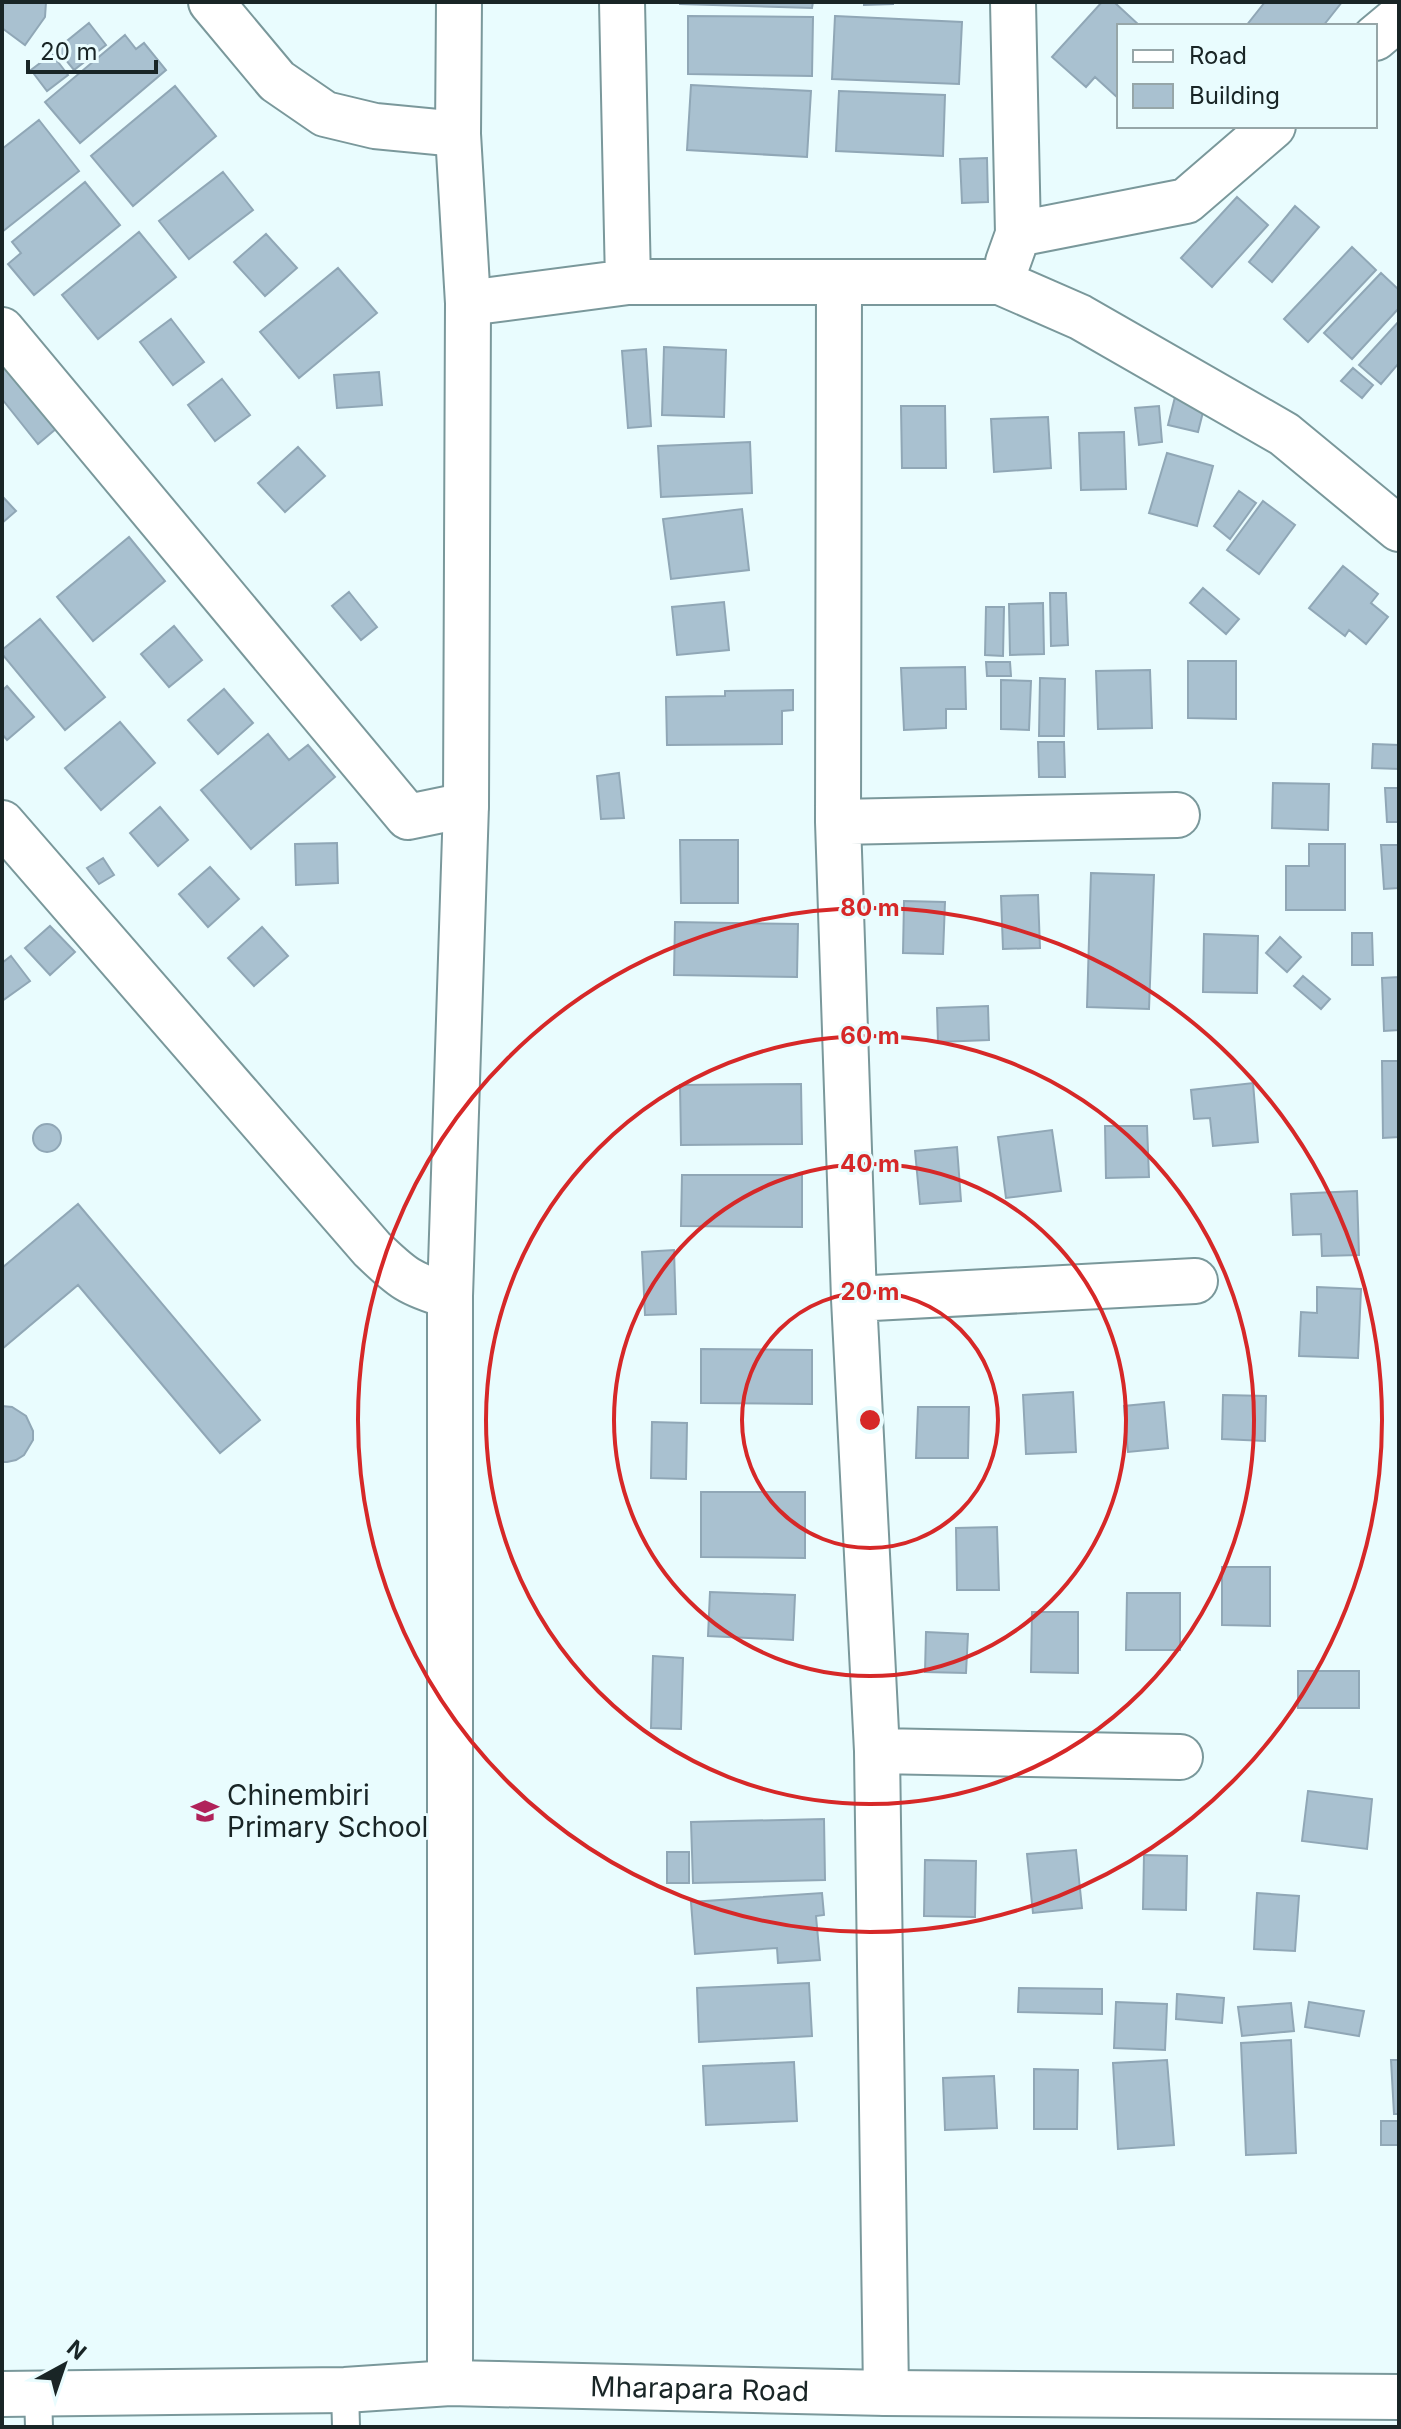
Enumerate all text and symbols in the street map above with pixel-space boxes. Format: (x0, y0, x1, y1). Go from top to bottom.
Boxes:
scale bar (28, 24, 156, 74)
legend (1117, 24, 1377, 128)
text: 20 m (40, 37, 98, 66)
text: Road (1189, 41, 1247, 70)
text: Building (1189, 81, 1280, 110)
text: 80 m (840, 893, 900, 922)
text: 60 m (840, 1021, 900, 1050)
text: 40 m (840, 1149, 900, 1178)
text: 20 m (841, 1277, 899, 1306)
centre of rings (856, 1406, 884, 1434)
place label: Chinembiri Primary School (227, 1778, 428, 1844)
school or university icon: Chinembiri Primary School (190, 1796, 220, 1826)
north arrow (24, 2325, 104, 2405)
text: N (62, 2334, 92, 2365)
street label: Mharapara Road (590, 2369, 809, 2408)

